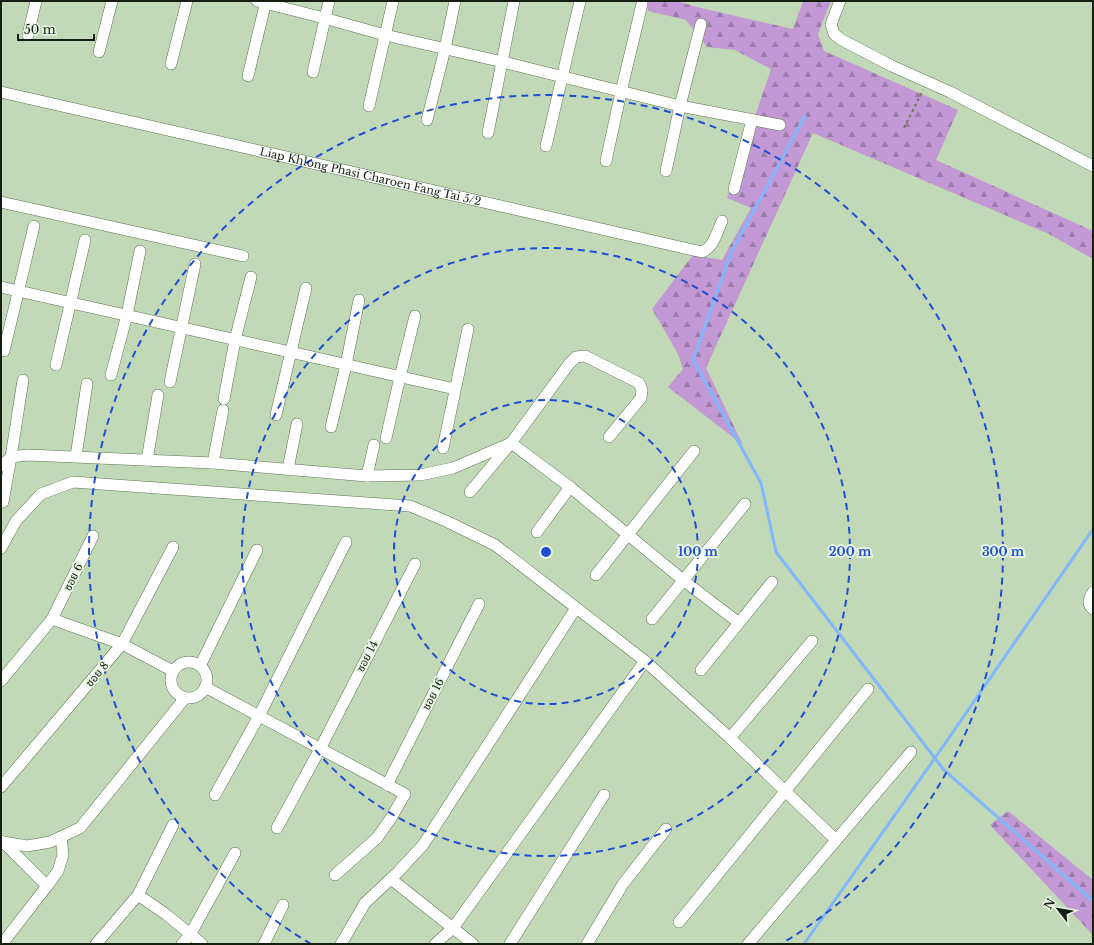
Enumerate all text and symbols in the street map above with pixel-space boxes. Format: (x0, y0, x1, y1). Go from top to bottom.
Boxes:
scale bar (18, 16, 94, 42)
text: 50 m (24, 22, 56, 37)
street label: Liap Khlong Phasi Charoen Fang Tai 5/2 (258, 144, 483, 208)
text: 100 m (678, 544, 719, 559)
text: 200 m (829, 544, 872, 559)
text: 300 m (982, 544, 1025, 559)
centre of rings (539, 545, 553, 559)
street label: ซอย 6 (60, 561, 86, 593)
street label: ซอย 14 (353, 638, 381, 674)
street label: ซอย 8 (82, 658, 112, 690)
street label: ซอย 16 (419, 676, 447, 712)
north arrow (1038, 889, 1078, 929)
text: N (1041, 895, 1058, 912)

